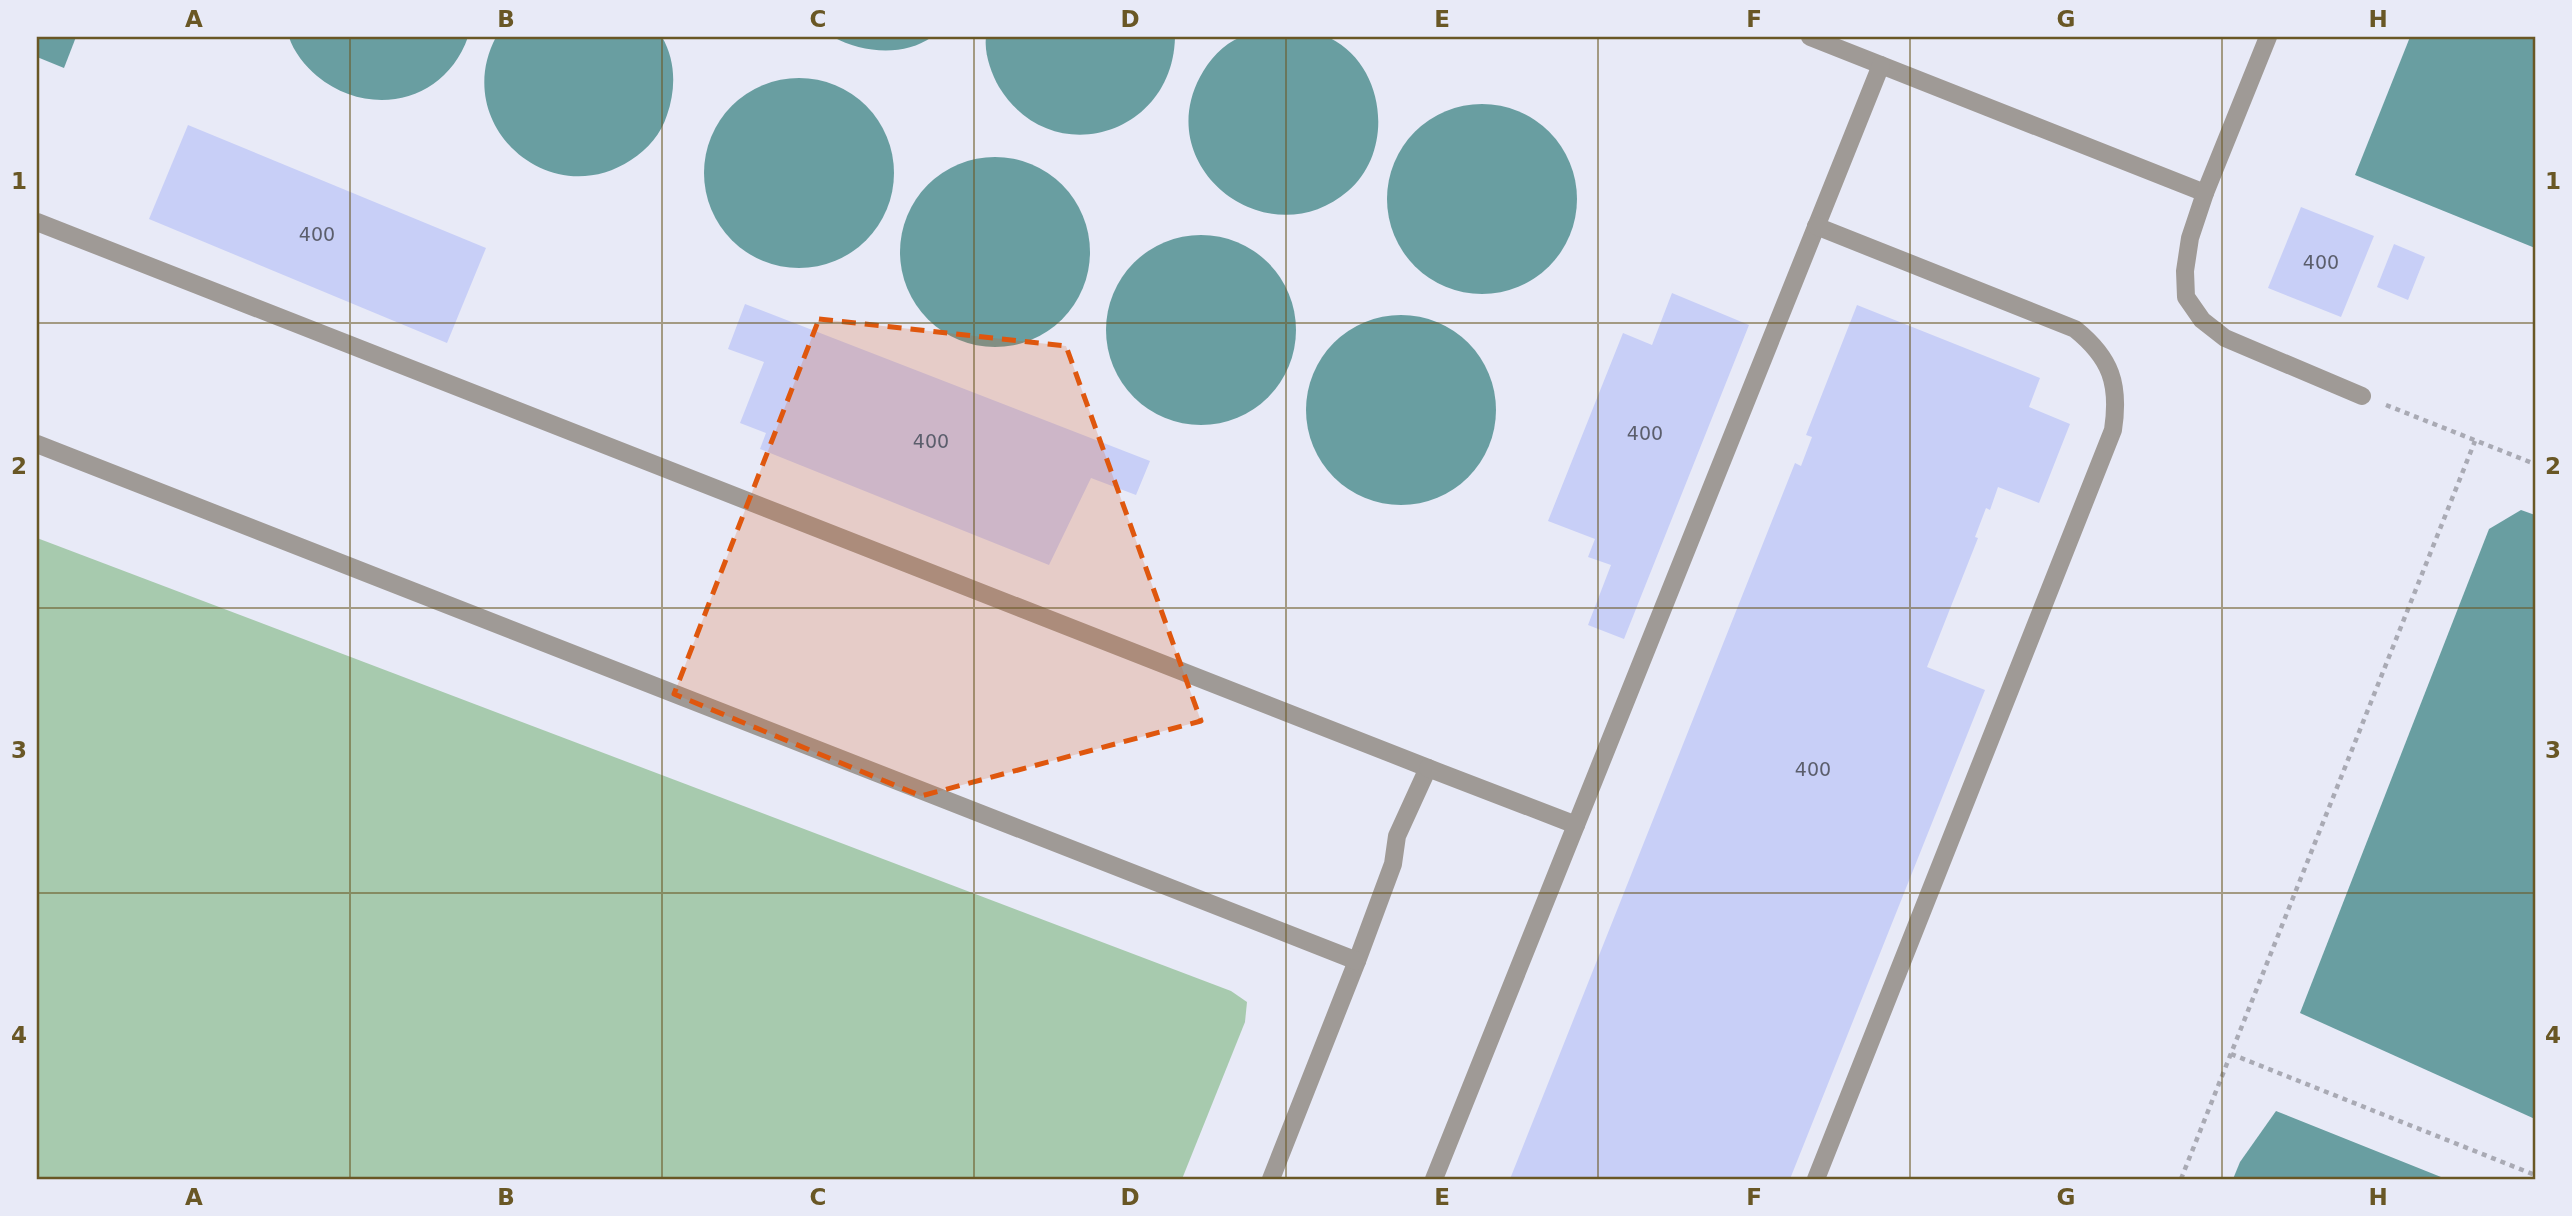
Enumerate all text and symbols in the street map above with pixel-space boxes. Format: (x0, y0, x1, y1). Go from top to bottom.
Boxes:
text: A (185, 6, 203, 32)
text: B (497, 6, 515, 32)
text: C (810, 6, 826, 32)
text: D (1120, 6, 1140, 32)
text: E (1434, 6, 1450, 32)
text: F (1746, 6, 1762, 32)
text: G (2057, 6, 2075, 32)
text: H (2368, 6, 2388, 32)
text: 1 (11, 168, 27, 194)
text: 1 (2545, 168, 2561, 194)
house number: 400 (299, 223, 335, 245)
house number: 400 (2303, 251, 2339, 273)
house number: 400 (1627, 422, 1663, 444)
house number: 400 (913, 430, 949, 452)
text: 2 (11, 453, 27, 479)
text: 2 (2545, 453, 2561, 479)
text: 3 (11, 737, 27, 763)
text: 3 (2545, 737, 2561, 763)
house number: 400 (1795, 758, 1831, 780)
text: 4 (11, 1022, 27, 1048)
text: 4 (2545, 1022, 2561, 1048)
text: A (185, 1184, 203, 1210)
text: B (497, 1184, 515, 1210)
text: C (810, 1184, 826, 1210)
text: D (1120, 1184, 1140, 1210)
text: E (1434, 1184, 1450, 1210)
text: F (1746, 1184, 1762, 1210)
text: G (2057, 1184, 2075, 1210)
text: H (2368, 1184, 2388, 1210)

